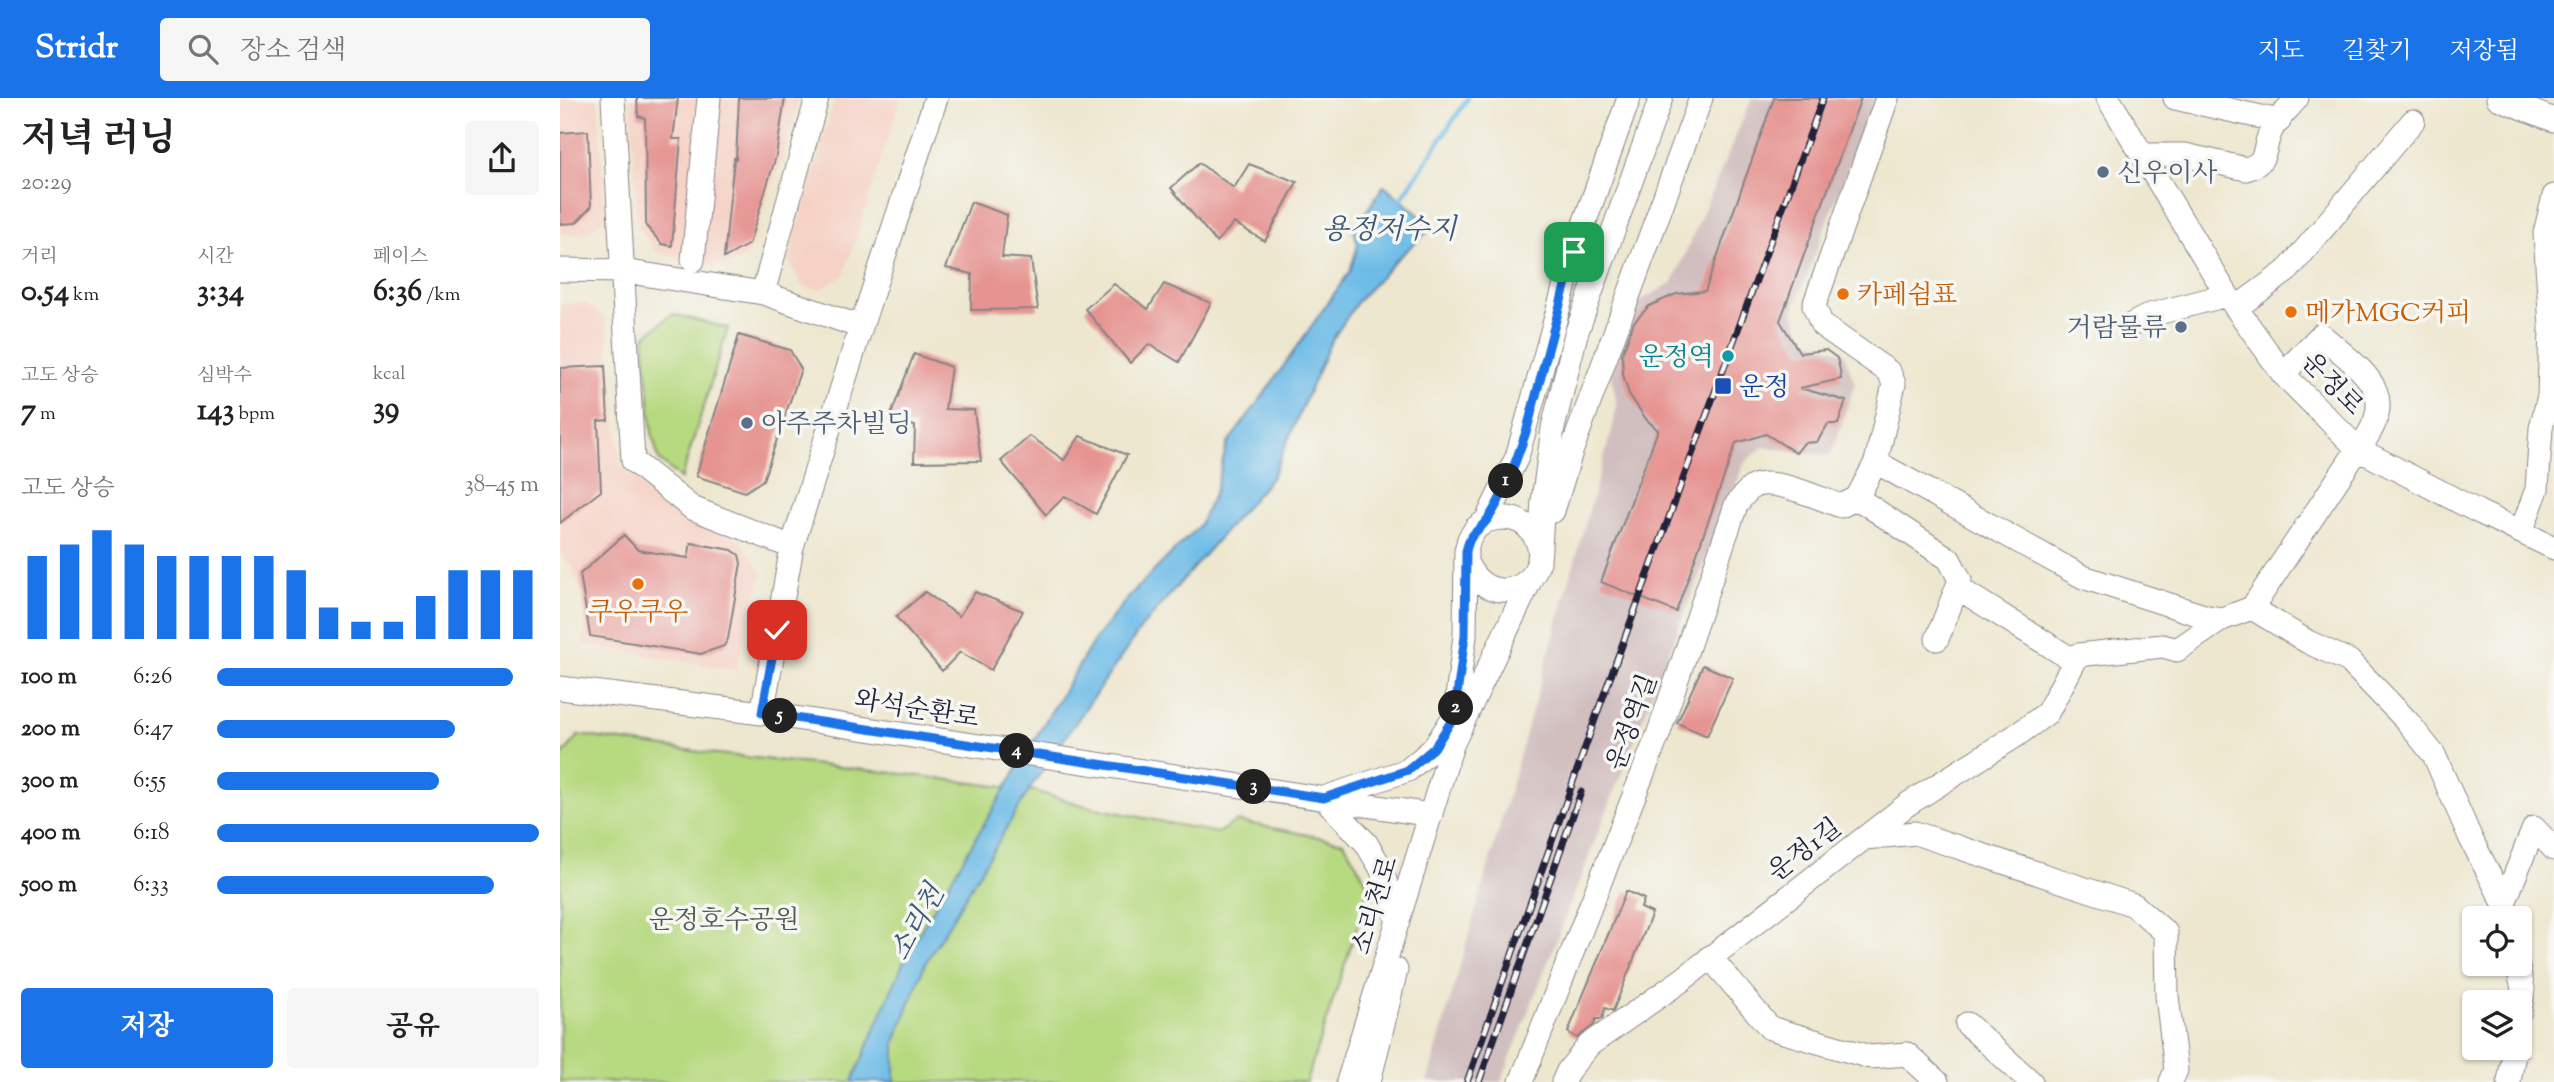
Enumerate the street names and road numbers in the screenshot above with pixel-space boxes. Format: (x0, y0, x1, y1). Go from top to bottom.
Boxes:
street label: 운정로 (2292, 345, 2371, 425)
street label: 운정역길 (1599, 669, 1668, 776)
street label: 와석순환로 (852, 682, 982, 739)
street label: 운정1길 (1761, 810, 1850, 891)
street label: 소리천로 (1344, 852, 1409, 959)

